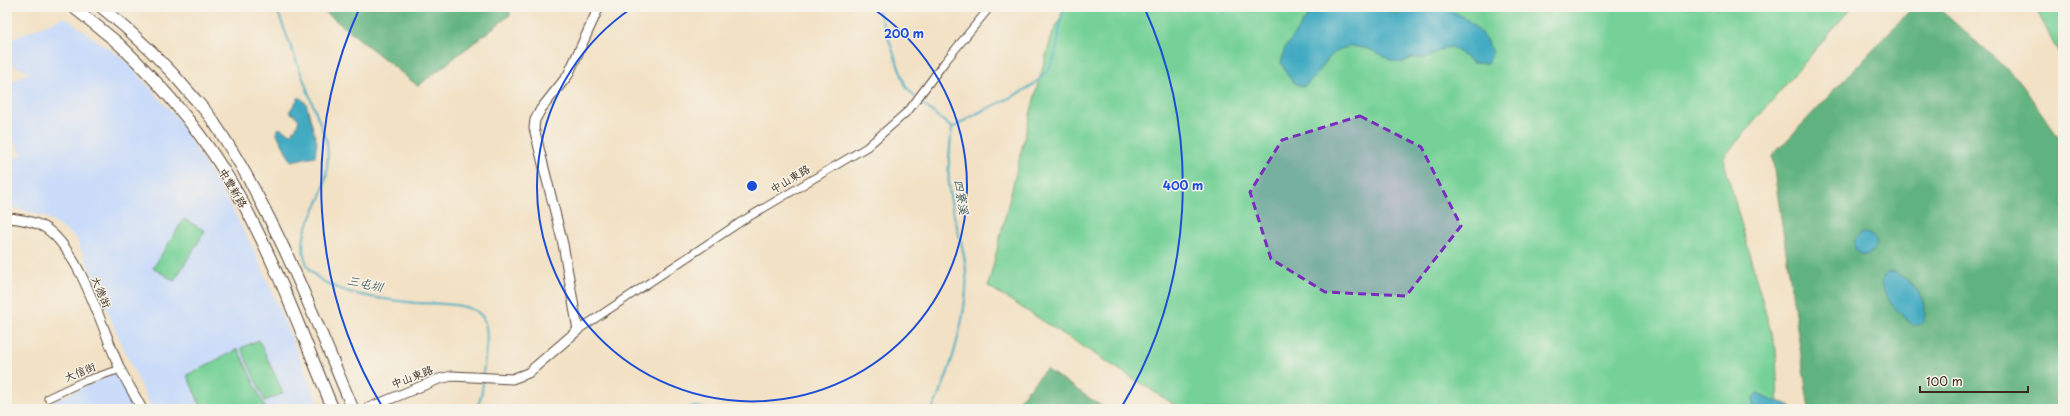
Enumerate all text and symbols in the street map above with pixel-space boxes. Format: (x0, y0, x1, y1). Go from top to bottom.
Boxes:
text: 200 m (884, 24, 924, 42)
street label: 中山東路 (767, 160, 813, 197)
street label: 中豐新路 (215, 165, 252, 211)
text: 400 m (1163, 176, 1203, 194)
water label: 四寮溪 (950, 178, 974, 217)
centre of rings (745, 179, 759, 193)
water label: 三屯圳 (346, 270, 387, 296)
street label: 大德街 (87, 273, 116, 311)
street label: 大信街 (61, 357, 99, 386)
street label: 中山東路 (388, 361, 435, 392)
scale bar (1920, 368, 2028, 394)
text: 100 m (1926, 372, 1963, 390)

